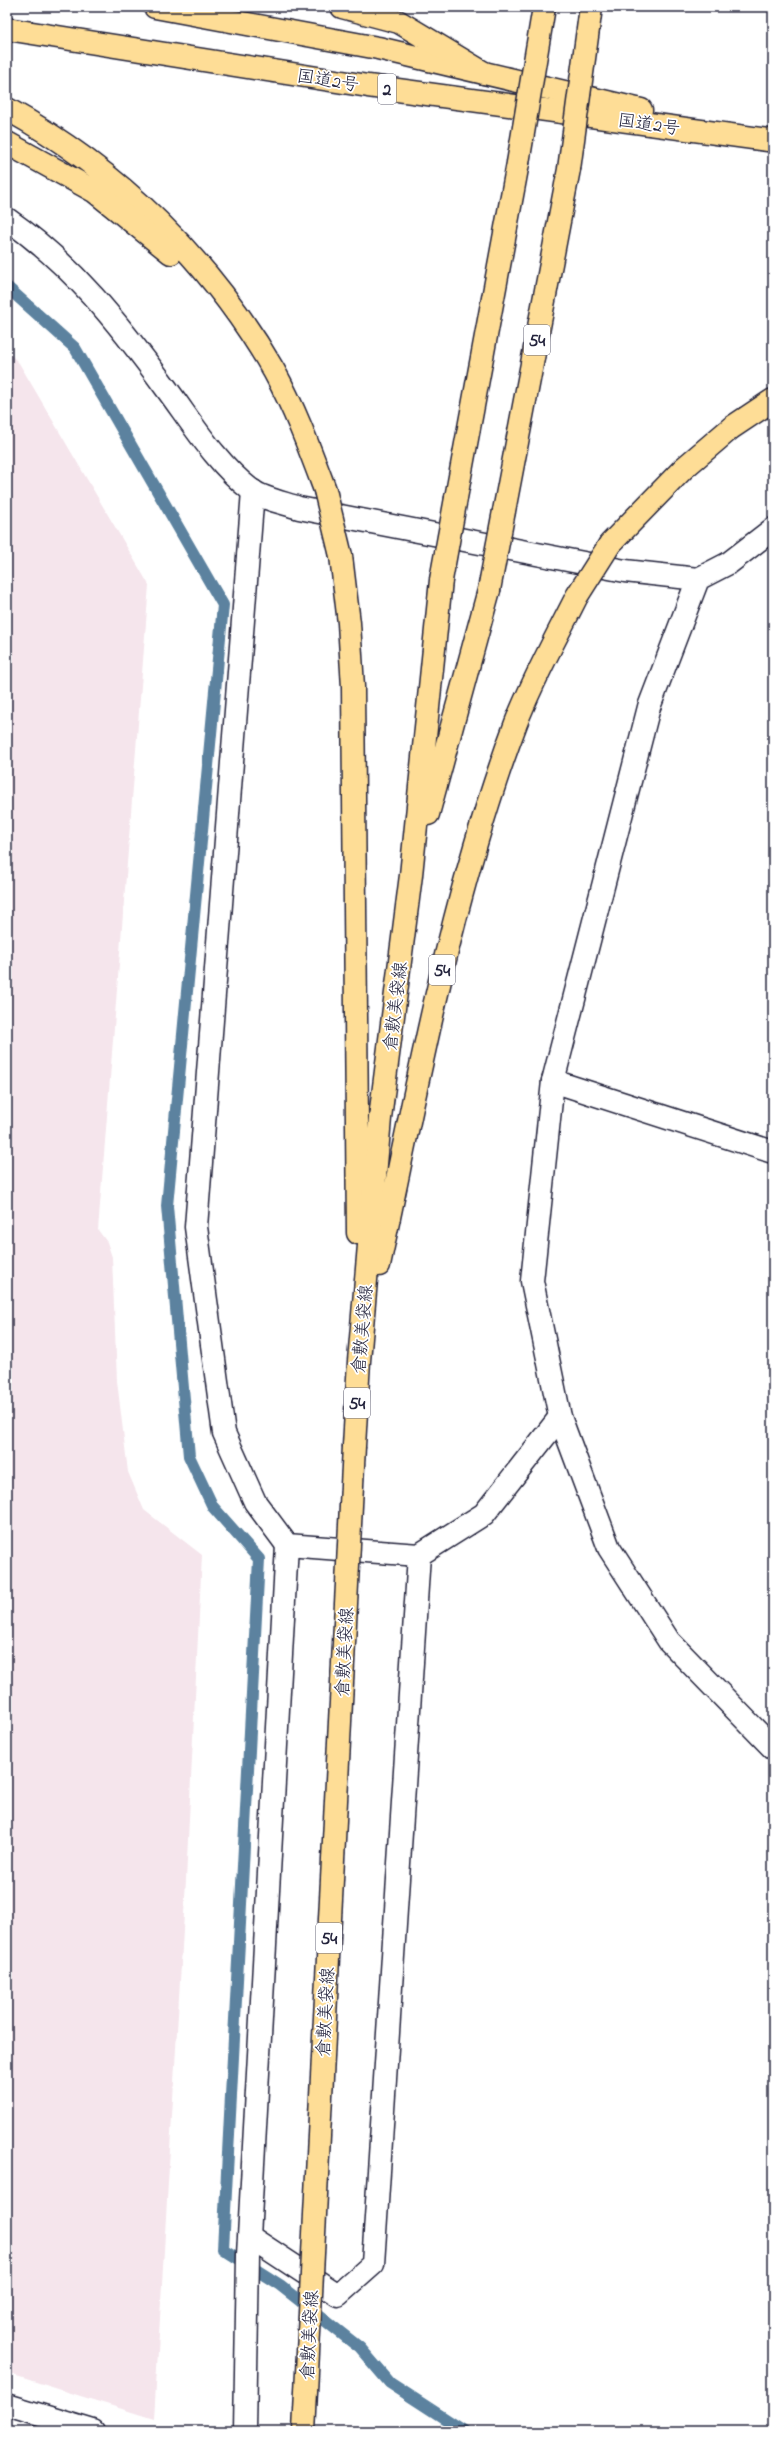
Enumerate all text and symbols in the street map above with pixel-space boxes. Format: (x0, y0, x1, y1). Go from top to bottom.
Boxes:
street label: 国道2号 (295, 64, 361, 100)
road number: 2 (378, 74, 396, 104)
street label: 国道2号 (616, 109, 682, 143)
road number: 54 (524, 325, 550, 355)
road number: 54 (429, 955, 455, 985)
street label: 倉敷美袋線 (379, 960, 415, 1052)
street label: 倉敷美袋線 (347, 1283, 381, 1375)
road number: 54 (344, 1388, 370, 1418)
street label: 倉敷美袋線 (331, 1606, 361, 1698)
road number: 54 (316, 1923, 342, 1953)
street label: 倉敷美袋線 (312, 1966, 342, 2058)
street label: 倉敷美袋線 (296, 2289, 326, 2381)

